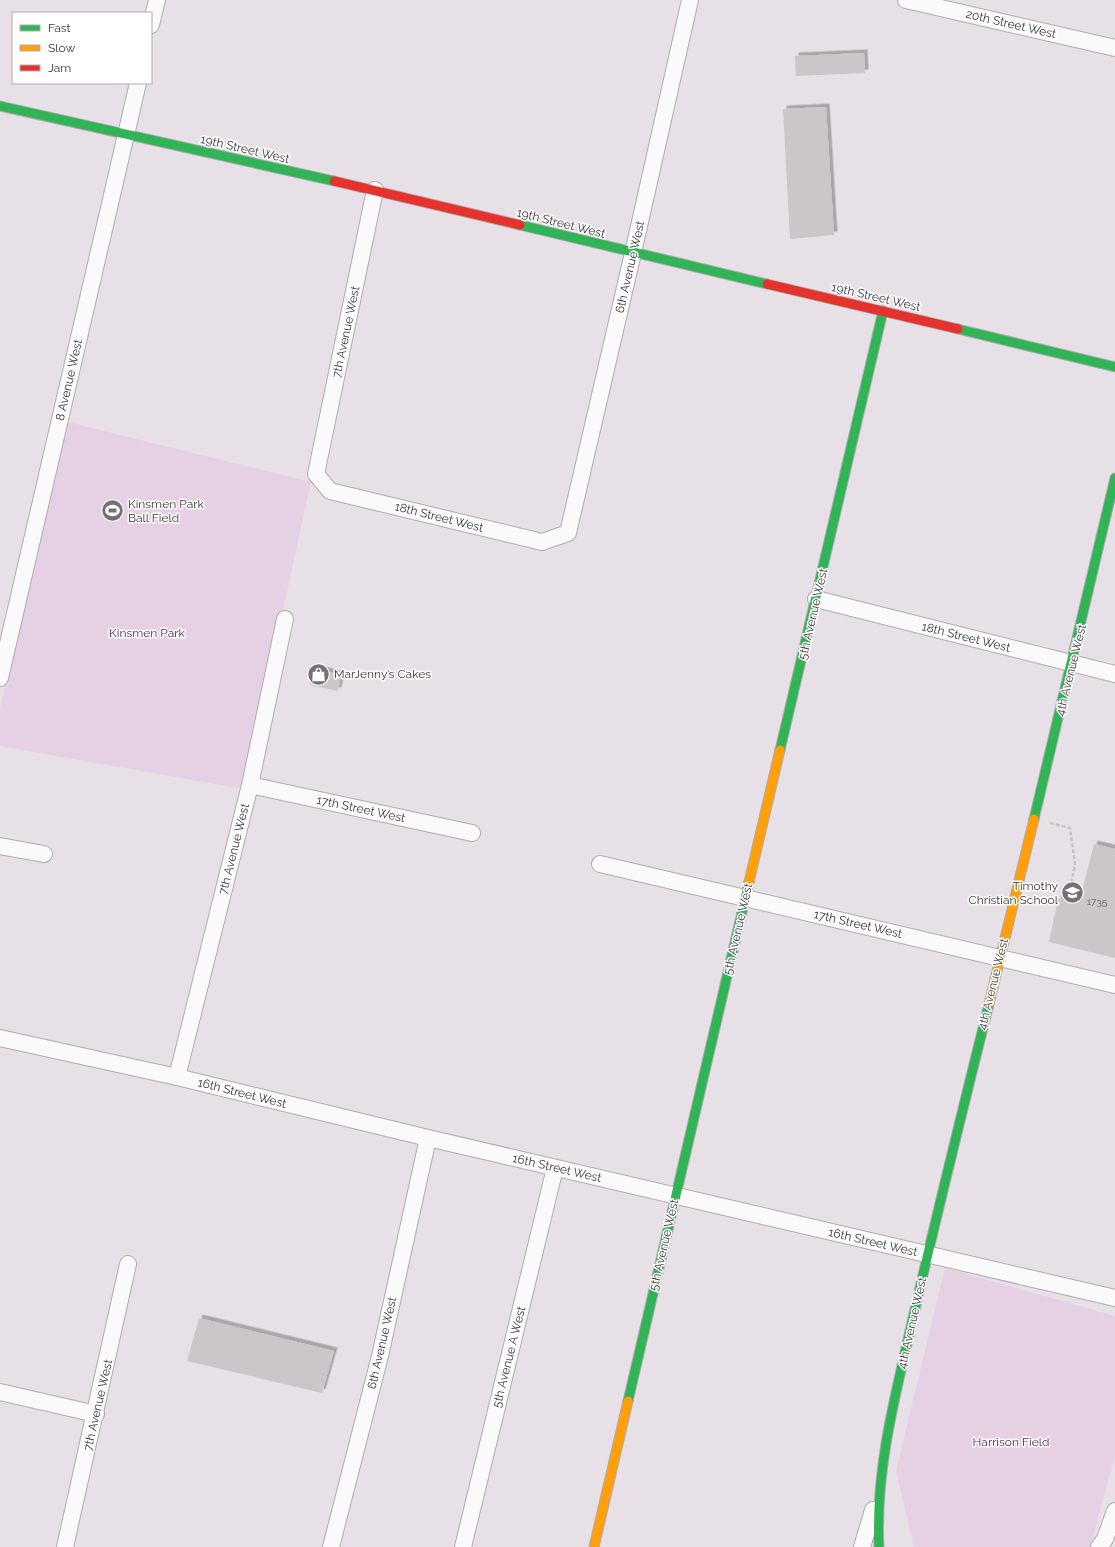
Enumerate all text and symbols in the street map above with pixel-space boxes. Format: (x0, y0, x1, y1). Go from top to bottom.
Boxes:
street label: 20th Street West (965, 7, 1057, 41)
legend (12, 12, 152, 84)
text: Fast (48, 21, 71, 35)
text: Slow (48, 41, 75, 55)
text: Jam (48, 61, 71, 75)
street label: 19th Street West (199, 132, 291, 166)
street label: 19th Street West (515, 205, 607, 241)
street label: 6th Avenue West (613, 219, 647, 315)
street label: 19th Street West (830, 280, 922, 314)
street label: 7th Avenue West (329, 285, 363, 379)
street label: 8 Avenue West (53, 338, 85, 422)
place label: Kinsmen Park Ball Field (128, 497, 204, 525)
sports icon: Kinsmen Park Ball Field (99, 498, 125, 524)
street label: 18th Street West (393, 499, 485, 535)
street label: 5th Avenue West (796, 567, 830, 661)
street label: 18th Street West (920, 619, 1012, 655)
street label: 4th Avenue West (1053, 623, 1089, 717)
park label: Kinsmen Park (109, 626, 186, 640)
shop icon: MarJenny’s Cakes (305, 661, 331, 687)
place label: MarJenny’s Cakes (334, 667, 431, 681)
street label: 17th Street West (315, 793, 407, 825)
street label: 7th Avenue West (216, 802, 252, 896)
place label: Timothy Christian School (969, 879, 1059, 907)
school or university icon: Timothy Christian School (1060, 880, 1086, 906)
street label: 5th Avenue West (721, 882, 755, 976)
house number: 1735 (1087, 896, 1108, 907)
street label: 17th Street West (813, 907, 903, 941)
street label: 4th Avenue West (975, 937, 1011, 1031)
street label: 16th Street West (196, 1075, 288, 1111)
street label: 16th Street West (511, 1151, 603, 1185)
street label: 5th Avenue West (647, 1198, 681, 1292)
street label: 16th Street West (827, 1225, 919, 1259)
street label: 4th Avenue West (895, 1276, 929, 1370)
street label: 6th Avenue West (365, 1295, 399, 1391)
street label: 5th Avenue A West (490, 1305, 528, 1409)
street label: 7th Avenue West (81, 1358, 115, 1452)
park label: Harrison Field (973, 1435, 1049, 1449)

